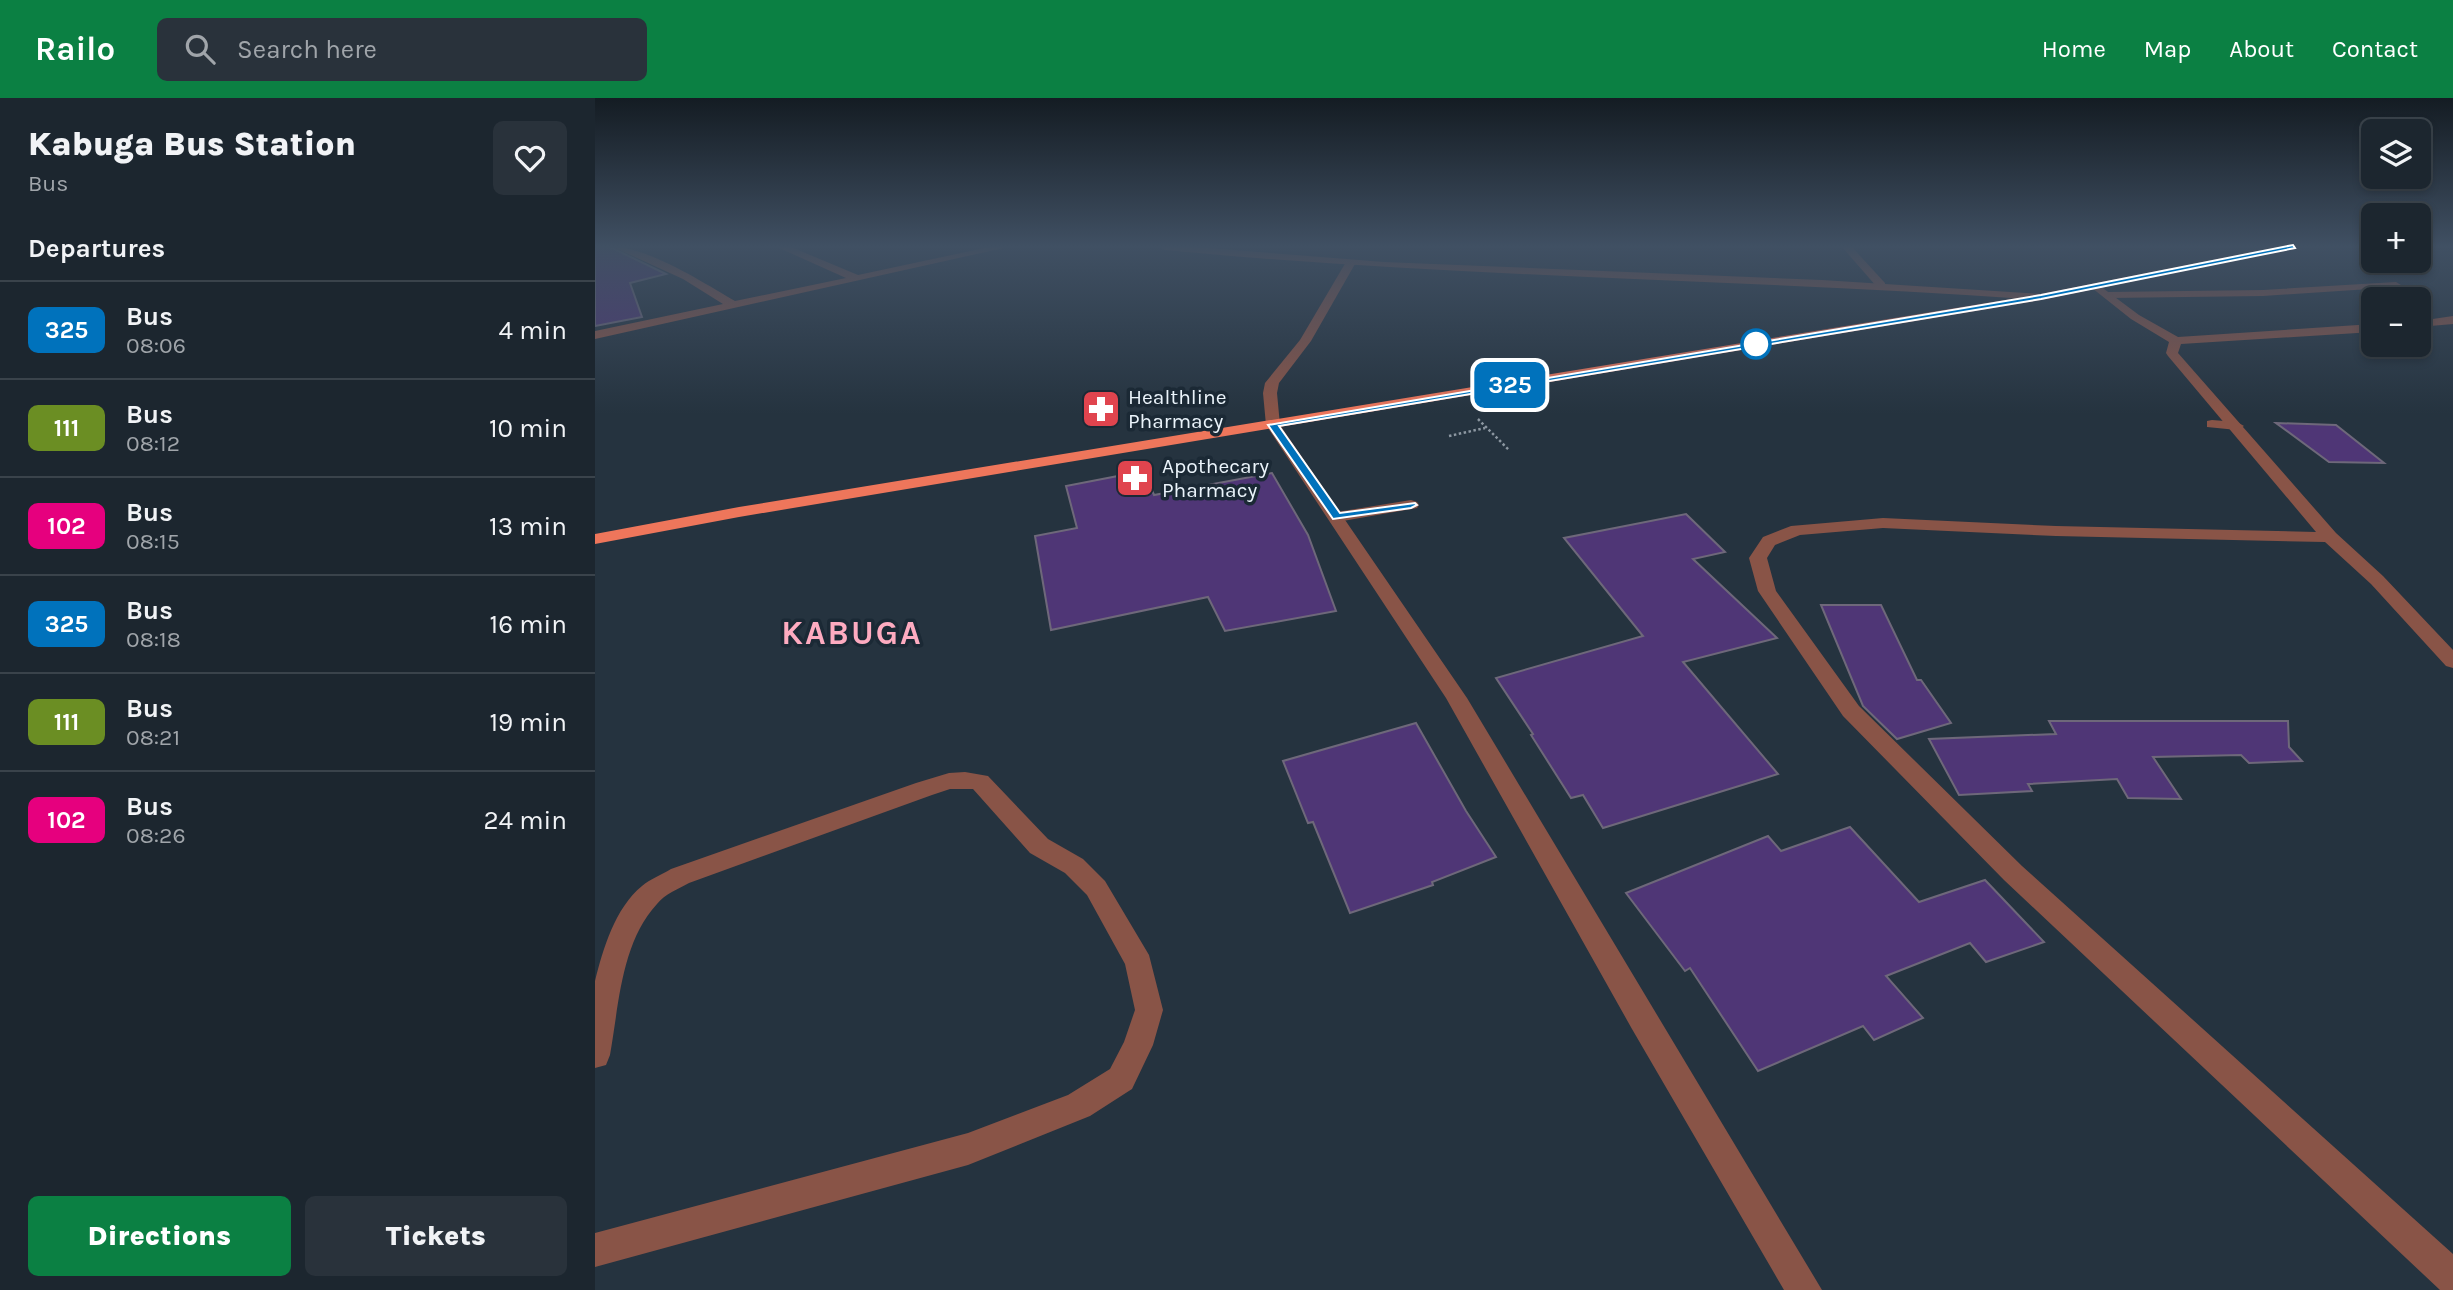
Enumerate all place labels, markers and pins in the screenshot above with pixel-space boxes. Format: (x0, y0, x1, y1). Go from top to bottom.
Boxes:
unlabelled marker (1741, 329, 1771, 359)
place label: Healthline Pharmacy (1128, 385, 1226, 433)
pharmacy icon: Healthline Pharmacy (1080, 388, 1122, 430)
place label: Apothecary Pharmacy (1162, 454, 1269, 502)
pharmacy icon: Apothecary Pharmacy (1114, 457, 1156, 499)

